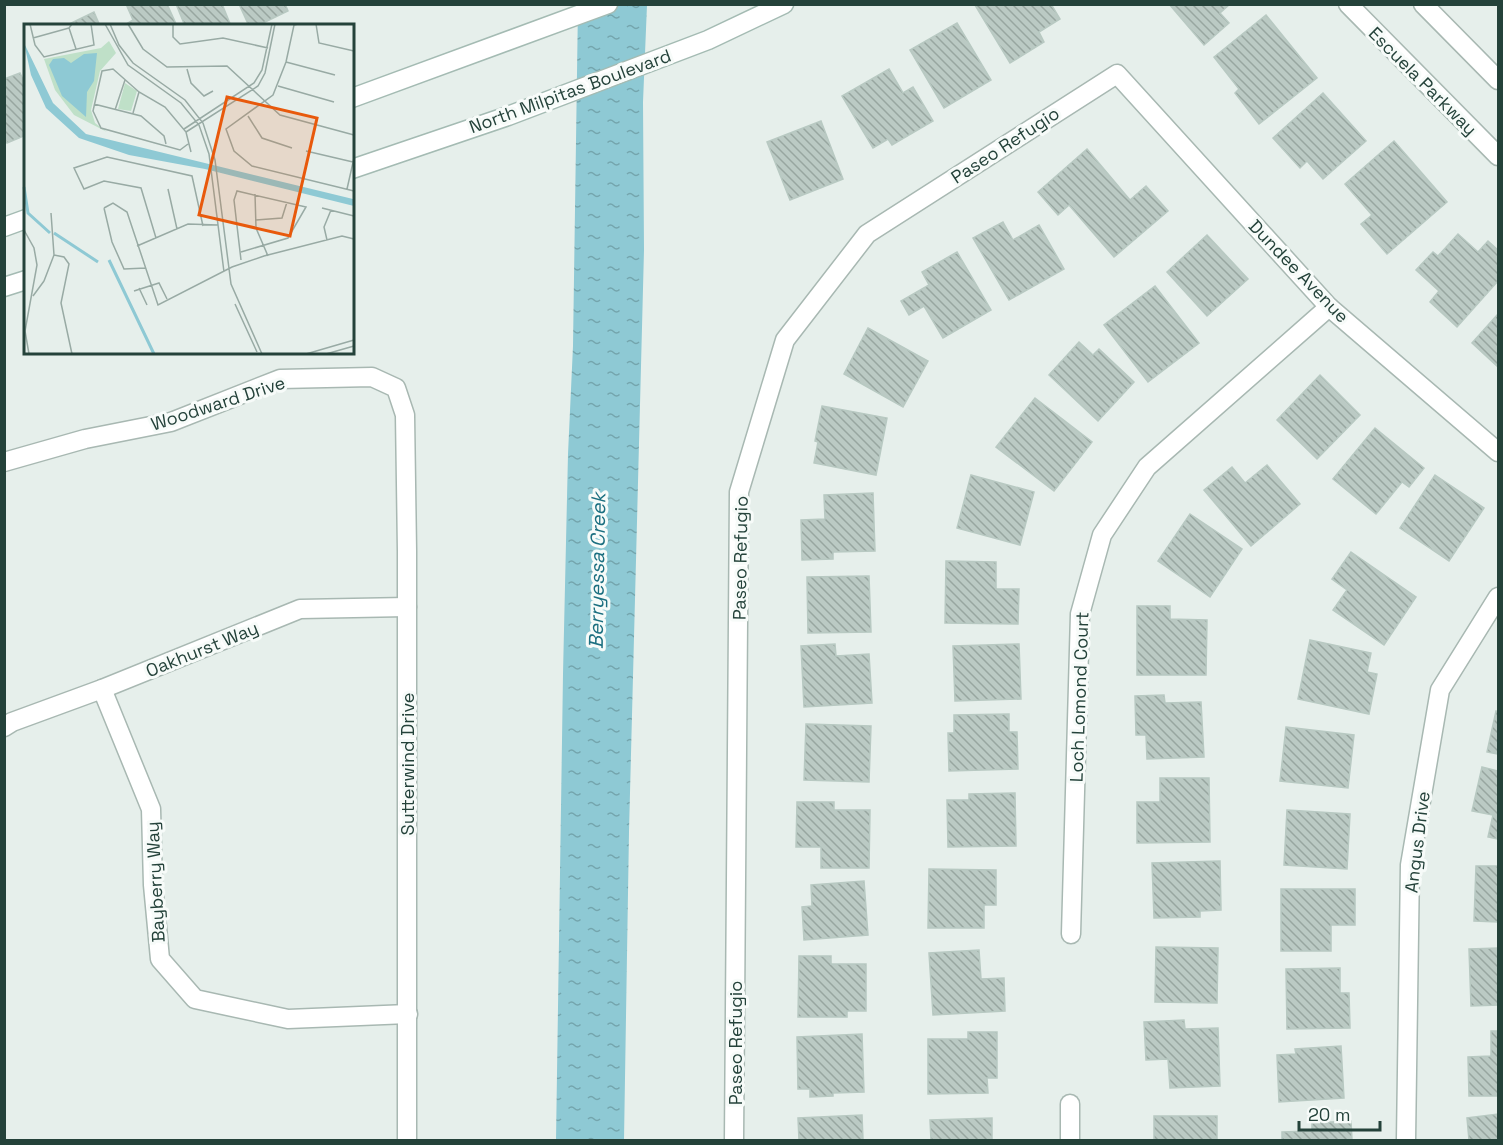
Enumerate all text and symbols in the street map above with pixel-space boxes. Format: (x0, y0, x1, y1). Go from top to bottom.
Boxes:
street label: Escuela Parkway (1364, 22, 1482, 140)
inset map (24, 24, 354, 354)
street label: North Milpitas Boulevard (466, 44, 674, 138)
street label: Paseo Refugio (947, 101, 1063, 189)
street label: Dundee Avenue (1244, 215, 1354, 327)
street label: Woodward Drive (148, 370, 288, 436)
water label: Berryessa Creek (583, 490, 611, 649)
street label: Paseo Refugio (727, 496, 753, 620)
street label: Loch Lomond Court (1065, 611, 1093, 783)
street label: Oakhurst Way (142, 616, 262, 682)
street label: Sutterwind Drive (396, 693, 419, 835)
street label: Angus Drive (1399, 790, 1435, 894)
street label: Bayberry Way (140, 821, 170, 943)
street label: Paseo Refugio (724, 981, 747, 1105)
scale bar (1299, 1094, 1380, 1132)
text: 20 m (1308, 1103, 1351, 1126)

